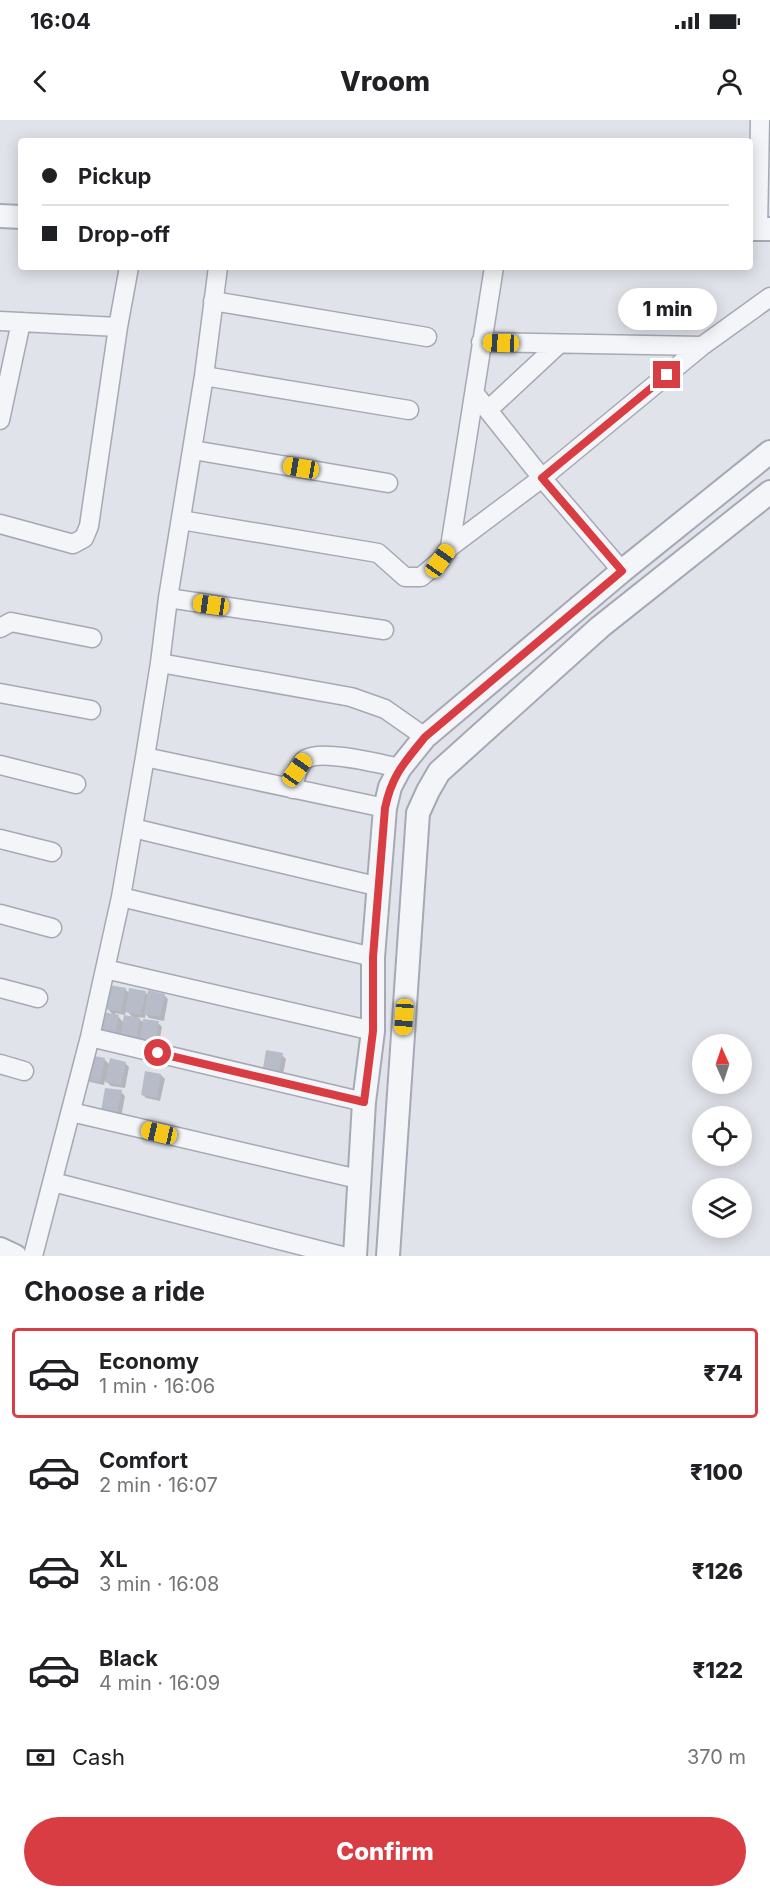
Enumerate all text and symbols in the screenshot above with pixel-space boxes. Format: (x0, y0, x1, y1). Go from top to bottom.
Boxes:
text: 16:04 (30, 8, 91, 34)
icon: back (24, 65, 57, 98)
text: Vroom (340, 65, 430, 98)
icon: person (713, 65, 746, 98)
text: Pickup (78, 163, 152, 189)
text: Drop-off (78, 221, 170, 247)
callout: 1 min (618, 288, 716, 330)
text: 1 min (642, 297, 693, 321)
car (483, 333, 519, 353)
route end (653, 361, 680, 388)
car (282, 456, 320, 480)
car (422, 541, 458, 581)
car (192, 594, 230, 616)
car (279, 750, 315, 790)
car (394, 998, 414, 1036)
north arrow (692, 1034, 752, 1094)
map controls (692, 1034, 752, 1238)
route start (144, 1039, 171, 1066)
button: locate (692, 1106, 752, 1166)
car (139, 1120, 179, 1146)
button: layers (692, 1178, 752, 1238)
text: Choose a ride (24, 1275, 205, 1308)
icon: car (27, 1346, 81, 1400)
text: Economy (99, 1348, 199, 1374)
text: ₹74 (703, 1360, 743, 1386)
text: 1 min · 16:06 (99, 1374, 215, 1398)
icon: car (27, 1445, 81, 1499)
text: Comfort (99, 1447, 188, 1473)
text: ₹100 (690, 1459, 743, 1485)
text: 2 min · 16:07 (99, 1473, 218, 1497)
icon: car (27, 1544, 81, 1598)
text: XL (99, 1546, 128, 1572)
text: ₹126 (692, 1558, 743, 1584)
text: 3 min · 16:08 (99, 1572, 219, 1596)
icon: car (27, 1643, 81, 1697)
text: Black (99, 1645, 158, 1671)
text: ₹122 (692, 1657, 743, 1683)
text: 4 min · 16:09 (99, 1671, 220, 1695)
icon: cash (24, 1741, 57, 1774)
text: Cash (72, 1744, 125, 1770)
text: 370 m (687, 1745, 746, 1769)
button: Confirm (24, 1817, 746, 1886)

